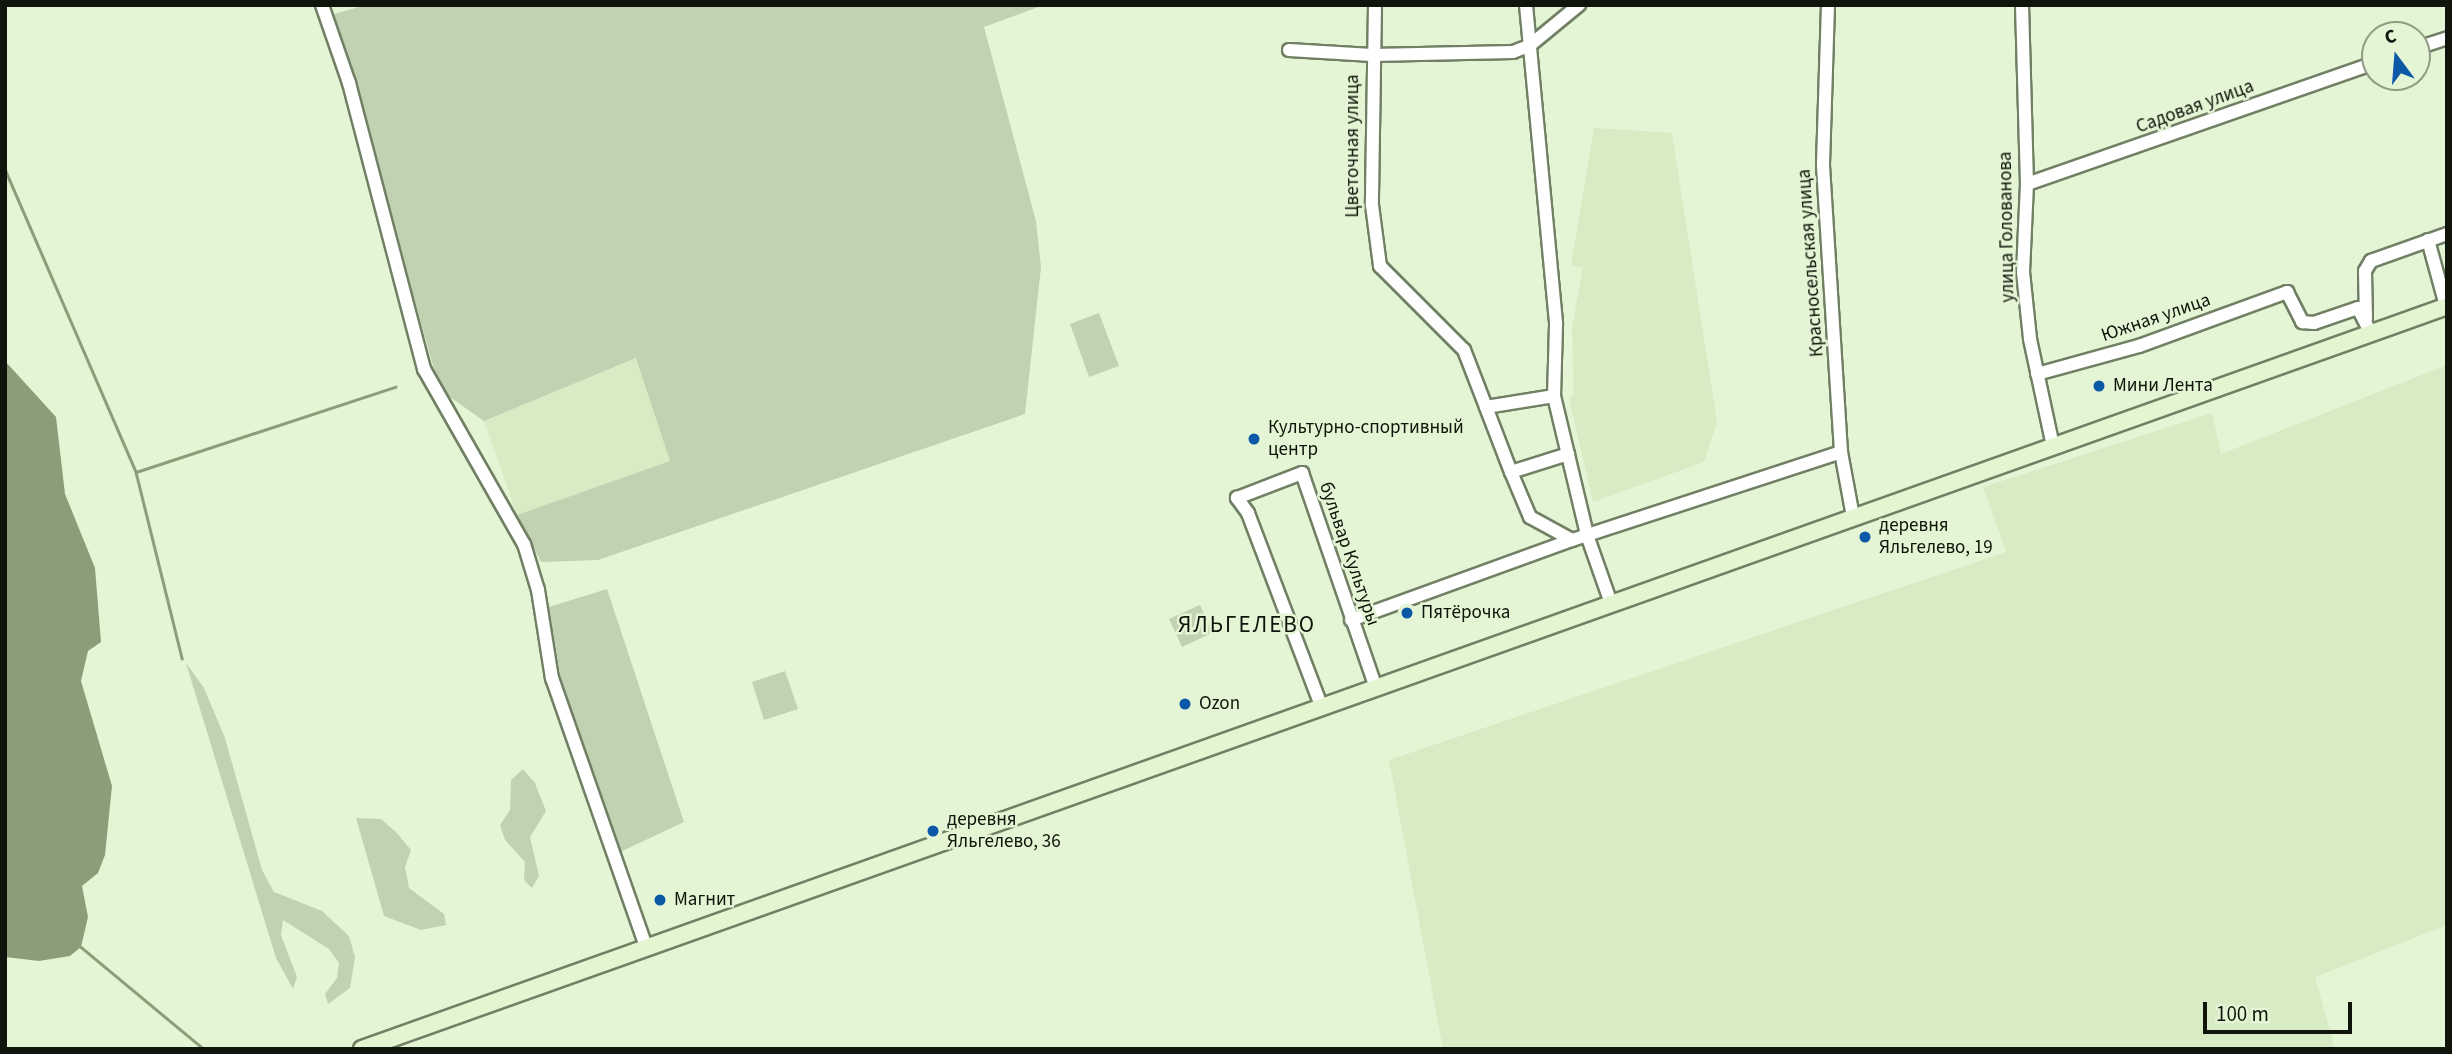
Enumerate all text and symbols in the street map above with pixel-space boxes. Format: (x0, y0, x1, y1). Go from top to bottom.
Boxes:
north arrow (2361, 21, 2431, 91)
text: С (2382, 23, 2400, 52)
street label: Цветочная улица (1342, 74, 1364, 218)
street label: Садовая улица (2133, 75, 2257, 139)
street label: улица Голованова (1994, 151, 2020, 303)
street label: Красносельская улица (1793, 168, 1829, 358)
street label: Южная улица (2098, 289, 2214, 347)
place label: Мини Лента (2113, 375, 2213, 397)
marker: Мини Лента (2091, 378, 2107, 394)
place label: Культурно-спортивный центр (1268, 417, 1464, 461)
marker: Культурно-спортивный центр (1246, 431, 1262, 447)
street label: бульвар Культуры (1314, 479, 1384, 629)
place label: деревня Яльгелево, 19 (1879, 515, 1993, 559)
marker: деревня Яльгелево, 19 (1857, 529, 1873, 545)
place label: Пятёрочка (1421, 602, 1510, 624)
marker: Пятёрочка (1399, 605, 1415, 621)
district label: ЯЛЬГЕЛЕВО (1179, 611, 1315, 639)
place label: Ozon (1199, 693, 1240, 715)
marker: Ozon (1177, 696, 1193, 712)
place label: деревня Яльгелево, 36 (947, 809, 1061, 853)
marker: деревня Яльгелево, 36 (925, 823, 941, 839)
place label: Магнит (674, 889, 735, 911)
marker: Магнит (652, 892, 668, 908)
scale bar (2207, 988, 2356, 1032)
text: 100 m (2216, 999, 2269, 1029)

